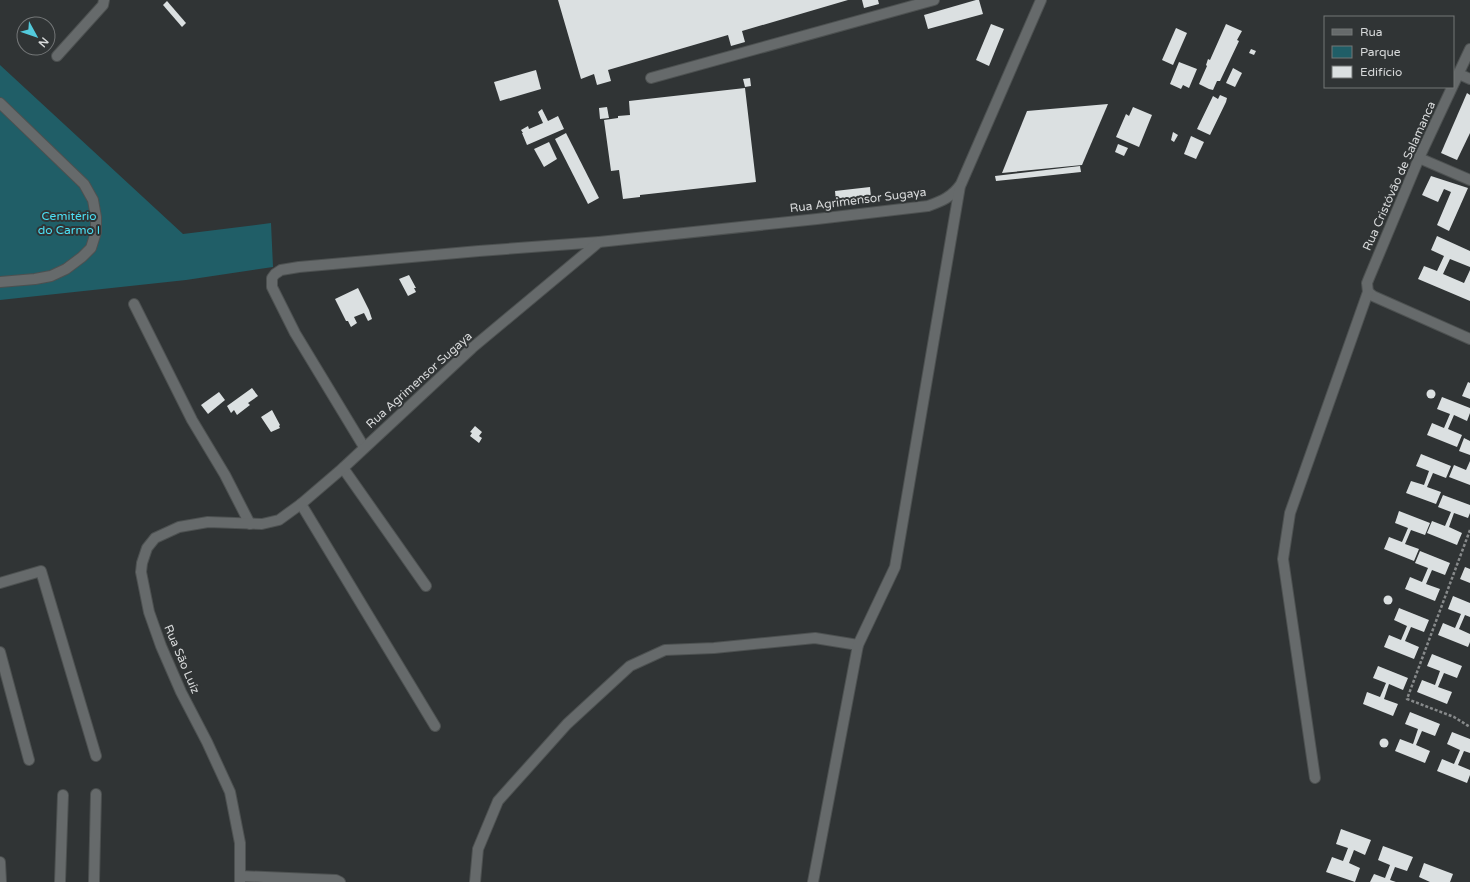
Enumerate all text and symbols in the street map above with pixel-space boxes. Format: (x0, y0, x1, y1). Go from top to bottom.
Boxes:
north arrow (16, 16, 56, 56)
legend (1324, 16, 1454, 88)
text: Rua (1360, 25, 1383, 39)
text: N (35, 35, 51, 50)
text: Parque (1360, 45, 1401, 59)
text: Edifício (1360, 65, 1402, 79)
street label: Rua Cristóvão de Salamanca (1360, 99, 1438, 253)
street label: Rua Agrimensor Sugaya (789, 185, 927, 215)
park label: Cemitério do Carmo I (38, 209, 100, 237)
street label: Rua Agrimensor Sugaya (363, 329, 475, 431)
street label: Rua São Luíz (161, 622, 203, 696)

